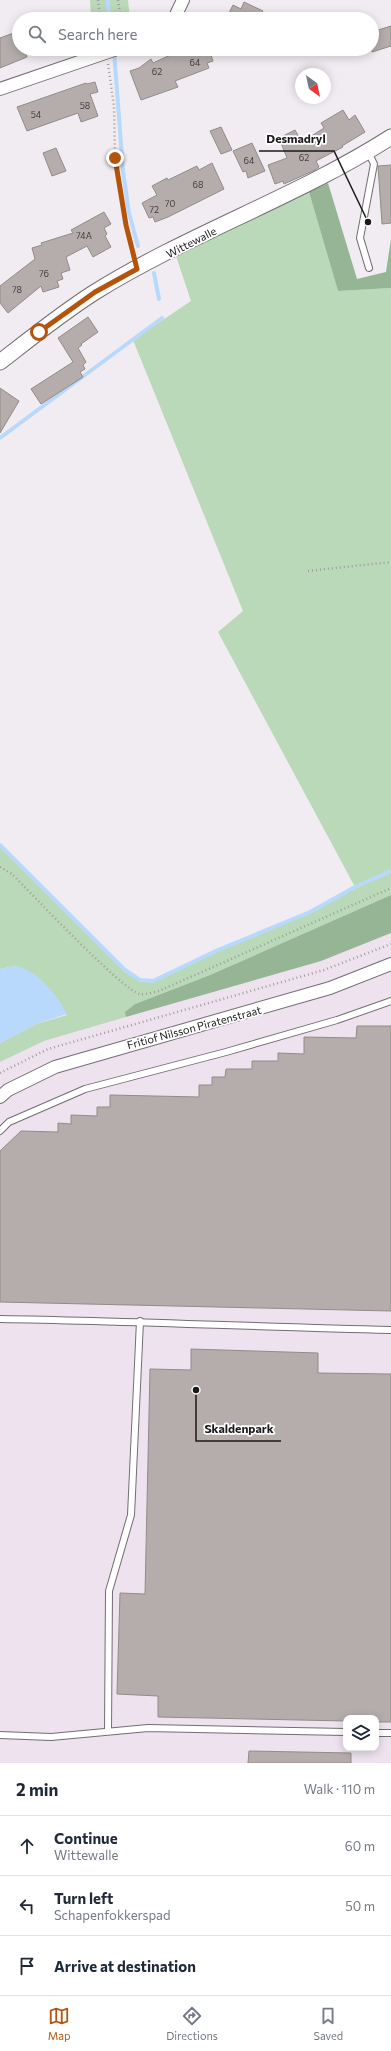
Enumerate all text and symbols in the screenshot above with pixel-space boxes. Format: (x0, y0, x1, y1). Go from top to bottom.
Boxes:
search box (12, 12, 379, 56)
icon: search (26, 23, 48, 45)
text: Search here (58, 25, 137, 43)
house number: 64 (190, 57, 201, 68)
house number: 62 (152, 66, 162, 77)
north arrow (295, 68, 331, 104)
house number: 58 (80, 100, 90, 111)
house number: 54 (31, 109, 42, 120)
callout: Desmadryl (259, 127, 334, 151)
text: Desmadryl (266, 131, 326, 145)
route end (106, 149, 124, 167)
house number: 62 (299, 152, 309, 163)
house number: 64 (244, 155, 255, 166)
house number: 68 (193, 179, 203, 190)
house number: 70 (165, 198, 175, 209)
house number: 72 (149, 204, 159, 215)
street label: Wittewalle (164, 224, 218, 260)
house number: 74A (76, 230, 92, 241)
house number: 76 (39, 268, 49, 279)
house number: 78 (12, 284, 22, 295)
route start (30, 323, 48, 341)
street label: Fritiof Nilsson Piratenstraat (125, 1003, 263, 1051)
callout: Skaldenpark (196, 1417, 281, 1441)
text: Skaldenpark (204, 1421, 274, 1435)
map controls (343, 1715, 379, 1751)
button: layers (343, 1715, 379, 1751)
text: 2 min (16, 1779, 58, 1800)
text: Walk · 110 m (304, 1781, 375, 1797)
text: Continue (54, 1829, 118, 1847)
icon: ahead (16, 1835, 38, 1857)
text: 60 m (345, 1838, 375, 1854)
text: Wittewalle (54, 1847, 118, 1863)
text: Turn left (54, 1889, 113, 1907)
icon: left (16, 1895, 38, 1917)
text: 50 m (345, 1898, 375, 1914)
text: Schapenfokkerspad (54, 1907, 170, 1923)
icon: arrive (16, 1955, 38, 1977)
text: Arrive at destination (54, 1957, 196, 1975)
tab: Map (48, 2005, 71, 2042)
tab: Directions (166, 2005, 218, 2042)
tab: Saved (313, 2005, 343, 2042)

